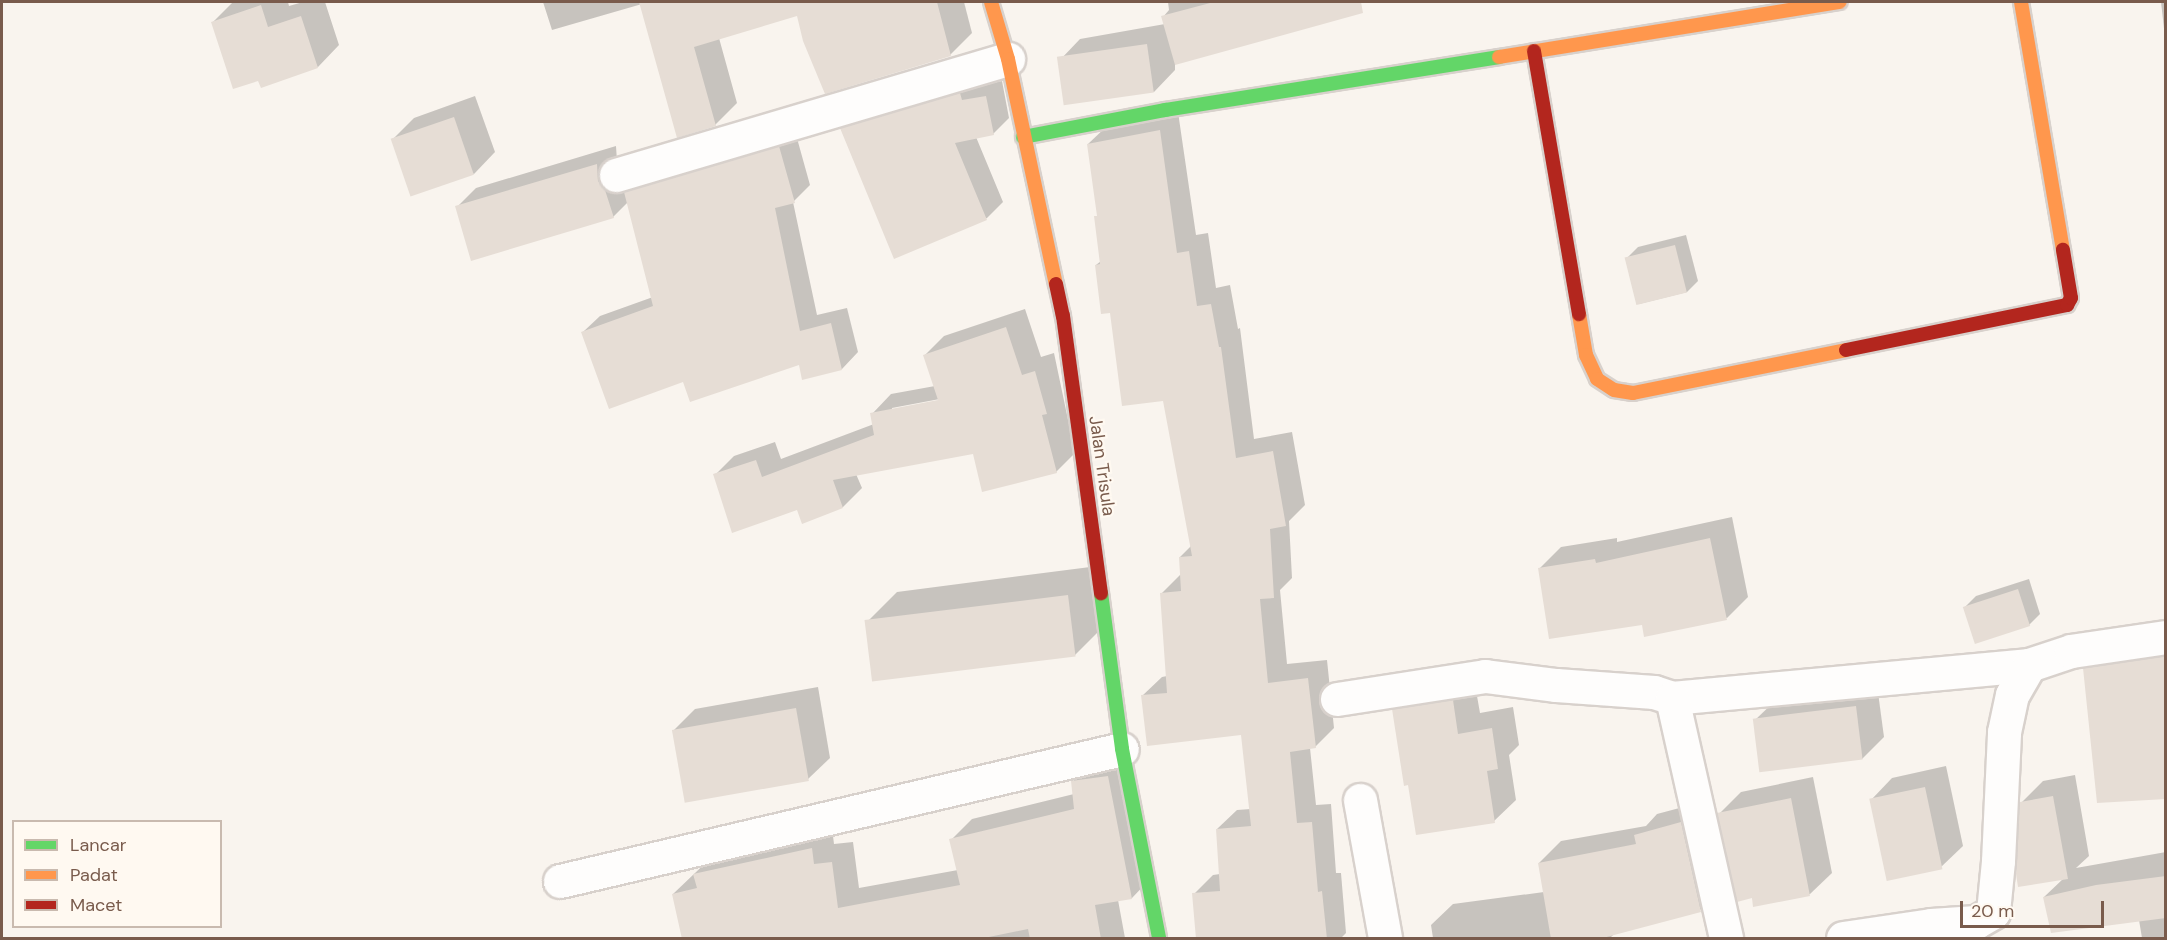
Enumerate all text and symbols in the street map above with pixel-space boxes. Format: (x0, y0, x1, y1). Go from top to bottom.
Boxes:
street label: Jalan Trisula (1084, 415, 1120, 517)
legend (12, 820, 222, 928)
text: Lancar (70, 833, 126, 857)
text: Padat (70, 863, 118, 887)
scale bar (1963, 889, 2107, 927)
text: Macet (70, 893, 122, 917)
text: 20 m (1971, 899, 2014, 923)

